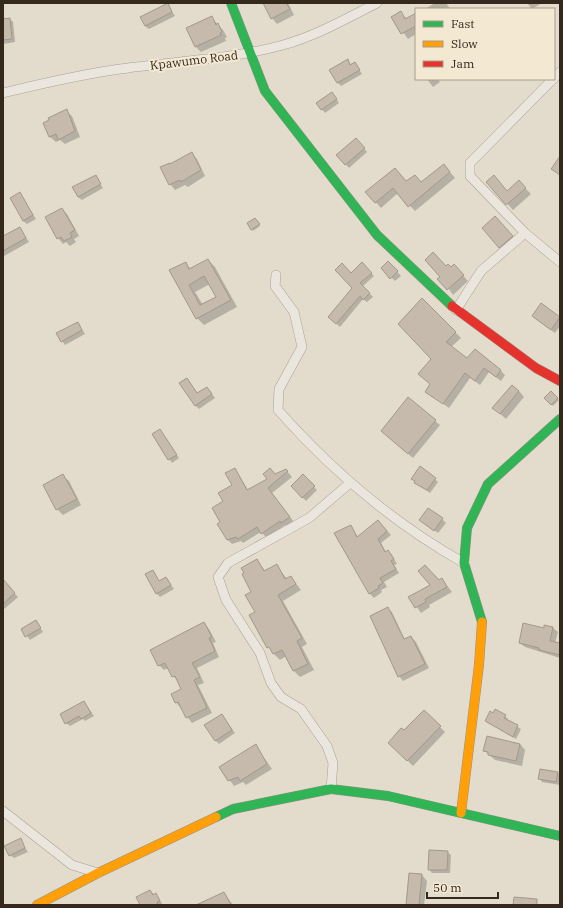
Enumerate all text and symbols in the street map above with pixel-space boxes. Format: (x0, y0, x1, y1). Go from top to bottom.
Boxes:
legend (415, 8, 555, 80)
text: Fast (451, 16, 475, 31)
text: Slow (451, 36, 478, 51)
street label: Kpawumo Road (149, 47, 239, 73)
text: Jam (451, 56, 475, 71)
scale bar (427, 874, 498, 900)
text: 50 m (433, 880, 462, 895)

